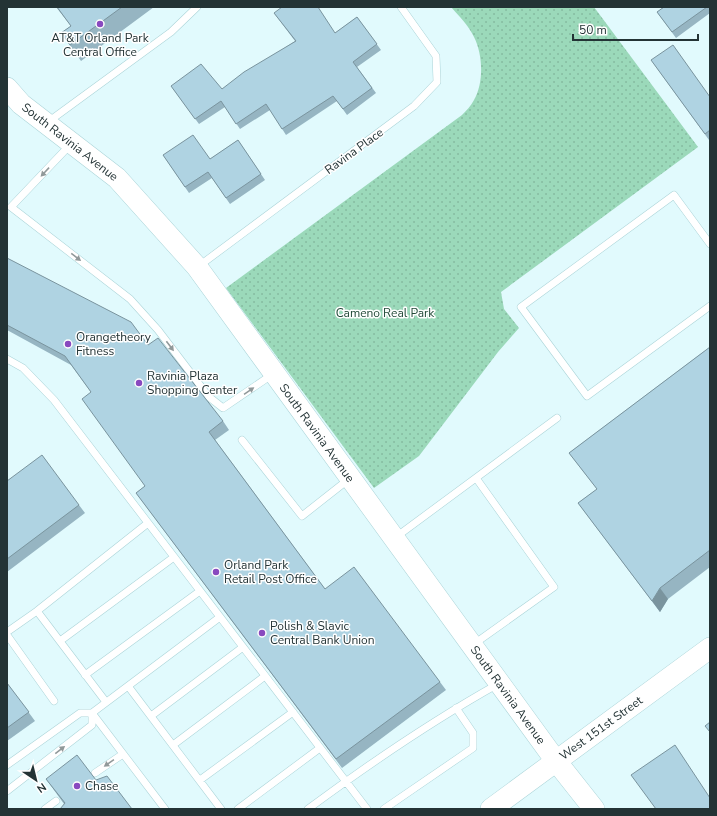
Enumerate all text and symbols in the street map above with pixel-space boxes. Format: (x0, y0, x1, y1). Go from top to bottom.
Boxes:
scale bar (573, 16, 698, 42)
marker: AT&T Orland Park Central Office (95, 19, 105, 29)
text: 50 m (579, 22, 607, 38)
place label: AT&T Orland Park Central Office (51, 30, 150, 60)
street label: South Ravinia Avenue (19, 99, 121, 185)
street label: Ravina Place (321, 124, 387, 178)
one-way arrow (41, 167, 50, 176)
one-way arrow (70, 252, 81, 261)
park label: Cameno Real Park (336, 305, 435, 321)
place label: Orangetheory Fitness (76, 329, 152, 359)
marker: Orangetheory Fitness (63, 339, 73, 349)
one-way arrow (165, 340, 174, 351)
place label: Ravinia Plaza Shopping Center (147, 368, 238, 398)
marker: Ravinia Plaza Shopping Center (134, 378, 144, 388)
street label: South Ravinia Avenue (276, 381, 358, 485)
one-way arrow (244, 387, 254, 395)
place label: Orland Park Retail Post Office (224, 557, 317, 587)
marker: Orland Park Retail Post Office (211, 567, 221, 577)
place label: Polish & Slavic Central Bank Union (270, 618, 375, 648)
marker: Polish & Slavic Central Bank Union (257, 628, 267, 638)
street label: South Ravinia Avenue (467, 643, 549, 747)
street label: West 151st Street (556, 692, 646, 764)
one-way arrow (54, 746, 65, 755)
one-way arrow (104, 759, 114, 767)
north arrow (16, 760, 56, 800)
place label: Chase (85, 778, 118, 794)
text: N (34, 779, 49, 796)
marker: Chase (72, 781, 82, 791)

